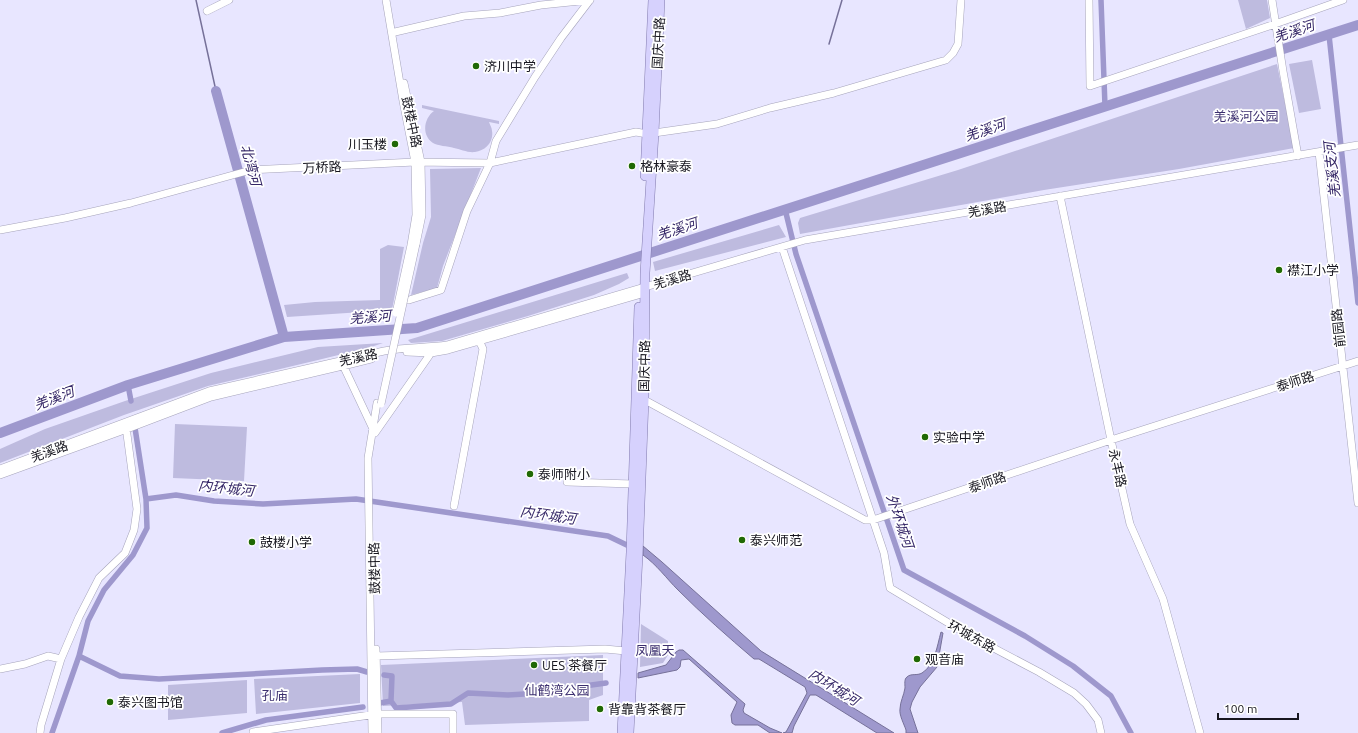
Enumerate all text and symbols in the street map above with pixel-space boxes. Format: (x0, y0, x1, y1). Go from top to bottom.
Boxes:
water label: 羌溪河 (1272, 16, 1319, 45)
street label: 国庆中路 (650, 17, 666, 69)
place label: 济川中学 (484, 59, 536, 73)
marker: 济川中学 (471, 61, 481, 71)
street label: 鼓楼中路 (400, 95, 424, 149)
park label: 羌溪河公园 (1213, 109, 1279, 123)
water label: 羌溪河 (963, 115, 1010, 144)
place label: 川玉楼 (348, 137, 387, 151)
water label: 羌溪支河 (1321, 138, 1343, 199)
marker: 川玉楼 (390, 139, 400, 149)
water label: 北湾河 (238, 143, 265, 190)
street label: 万桥路 (302, 159, 342, 175)
place label: 格林豪泰 (640, 159, 692, 173)
marker: 格林豪泰 (627, 161, 637, 171)
street label: 羌溪路 (967, 199, 1007, 219)
water label: 羌溪河 (655, 214, 702, 243)
place label: 襟江小学 (1287, 263, 1339, 277)
marker: 襟江小学 (1274, 265, 1284, 275)
street label: 羌溪路 (651, 267, 693, 291)
water label: 羌溪河 (348, 307, 394, 326)
street label: 前园路 (1329, 308, 1347, 348)
street label: 国庆中路 (637, 340, 651, 392)
street label: 羌溪路 (337, 346, 379, 368)
street label: 泰师路 (1274, 368, 1316, 394)
water label: 羌溪河 (32, 382, 79, 413)
place label: 实验中学 (933, 430, 985, 444)
marker: 实验中学 (920, 432, 930, 442)
street label: 羌溪路 (28, 438, 70, 464)
street label: 永丰路 (1107, 447, 1129, 489)
place label: 泰师附小 (538, 467, 590, 481)
marker: 泰师附小 (525, 469, 535, 479)
street label: 泰师路 (966, 469, 1008, 495)
water label: 内环城河 (197, 477, 258, 499)
water label: 外环城河 (883, 492, 918, 553)
water label: 内环城河 (519, 503, 580, 527)
place label: 泰兴师范 (750, 533, 802, 547)
place label: 鼓楼小学 (260, 535, 312, 549)
marker: 泰兴师范 (737, 535, 747, 545)
marker: 鼓楼小学 (247, 537, 257, 547)
street label: 鼓楼中路 (367, 542, 381, 594)
street label: 环城东路 (946, 617, 998, 655)
park label: 凤凰天 (635, 643, 675, 657)
place label: 观音庙 (925, 652, 964, 666)
marker: 观音庙 (912, 654, 922, 664)
place label: UES 茶餐厅 (542, 658, 607, 672)
marker: UES 茶餐厅 (529, 660, 539, 670)
water label: 内环城河 (806, 665, 865, 710)
park label: 仙鹤湾公园 (524, 683, 590, 697)
park label: 孔庙 (262, 688, 288, 702)
place label: 泰兴图书馆 (118, 695, 183, 709)
scale bar (1218, 695, 1298, 721)
marker: 泰兴图书馆 (105, 697, 115, 707)
place label: 背靠背茶餐厅 (608, 702, 686, 716)
text: 100 m (1224, 702, 1257, 715)
marker: 背靠背茶餐厅 (595, 704, 605, 714)

